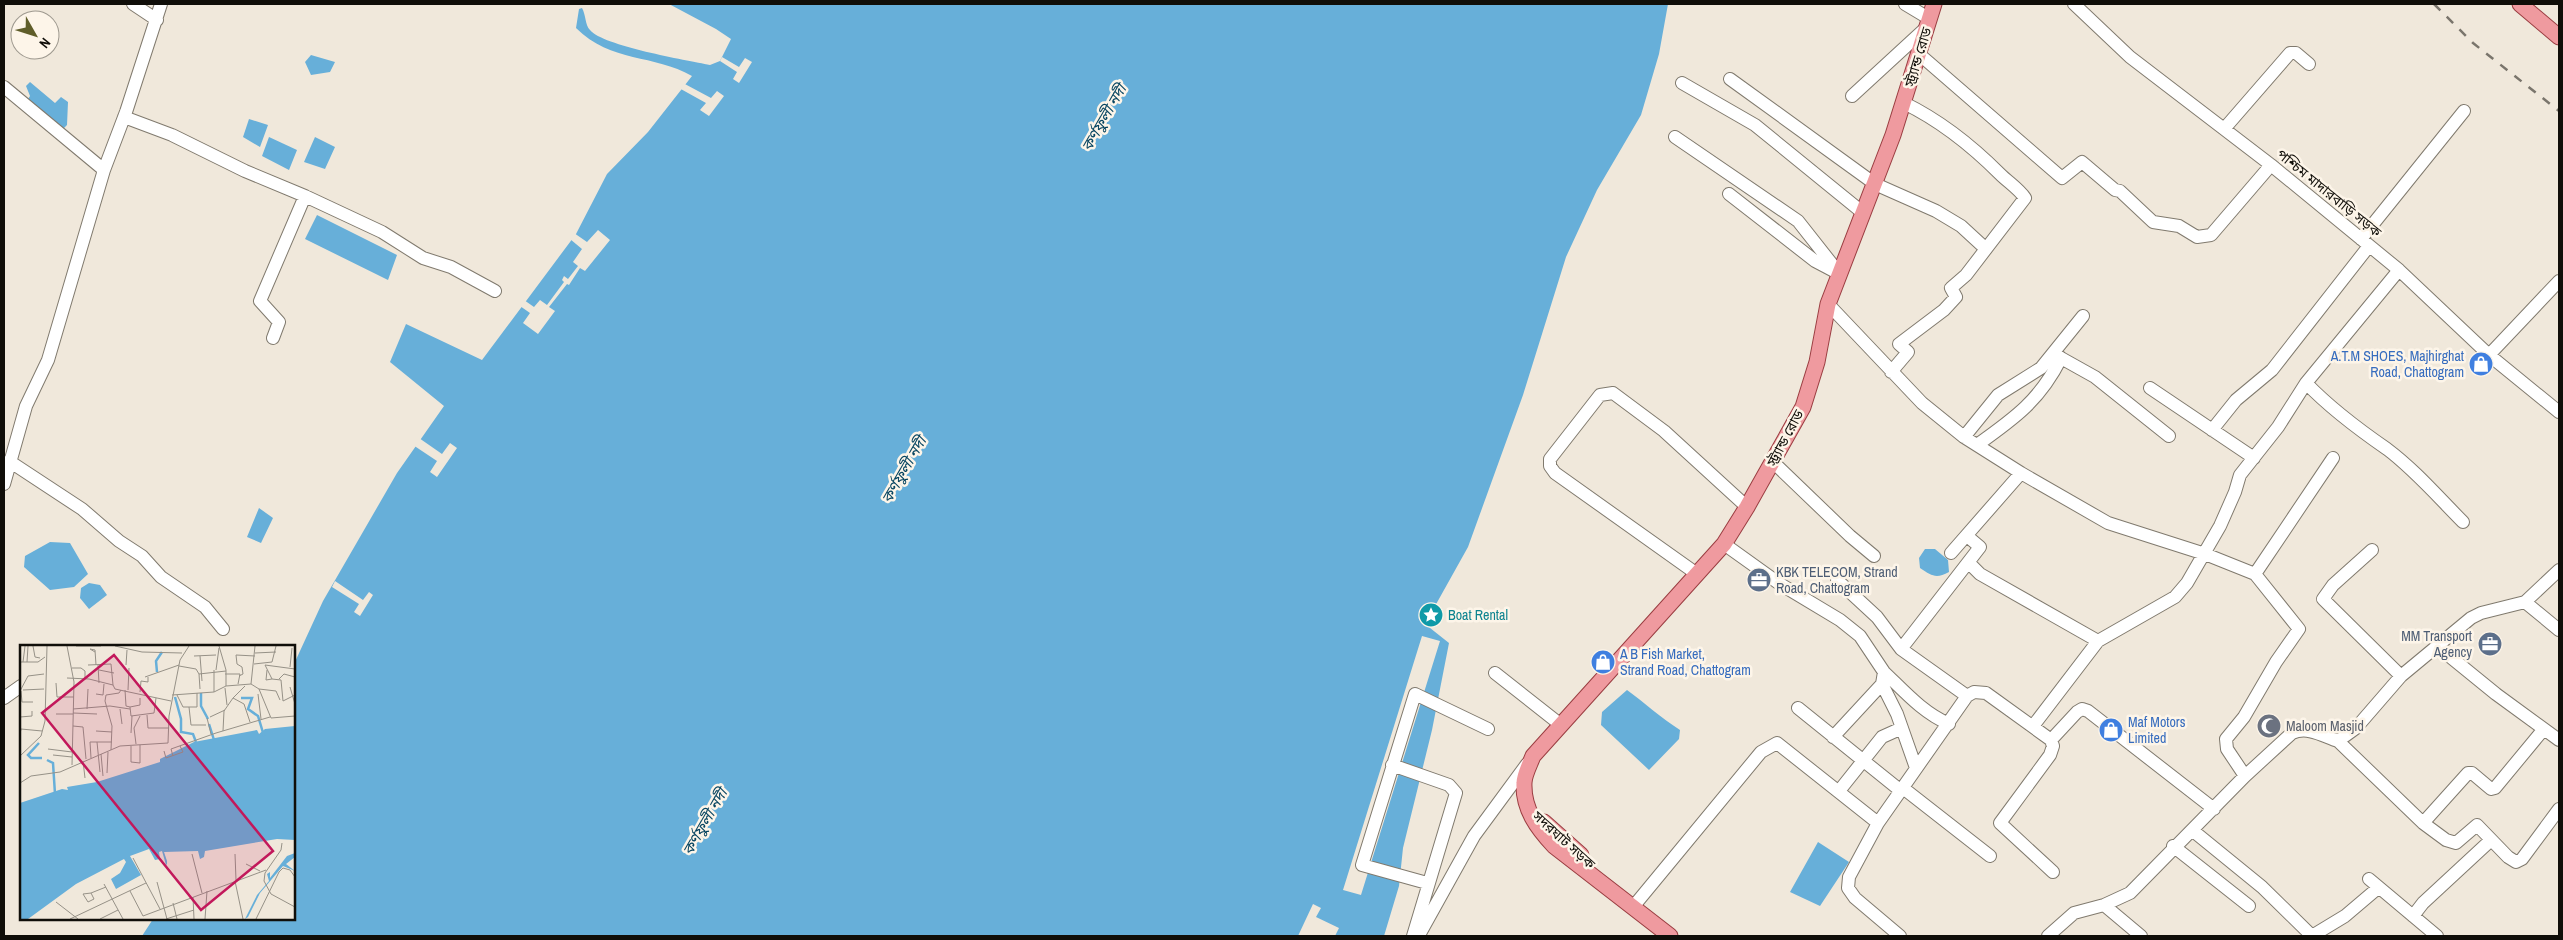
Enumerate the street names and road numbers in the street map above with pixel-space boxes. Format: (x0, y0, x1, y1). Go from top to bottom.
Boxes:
street label: স্ট্র্যান্ড রোড (1900, 24, 1936, 90)
street label: পশ্চিম মাদারবাড়ি সড়ক (2273, 145, 2386, 241)
street label: স্ট্র্যান্ড রোড (1762, 406, 1808, 470)
street label: সদরঘাট সড়ক (1528, 807, 1600, 873)

